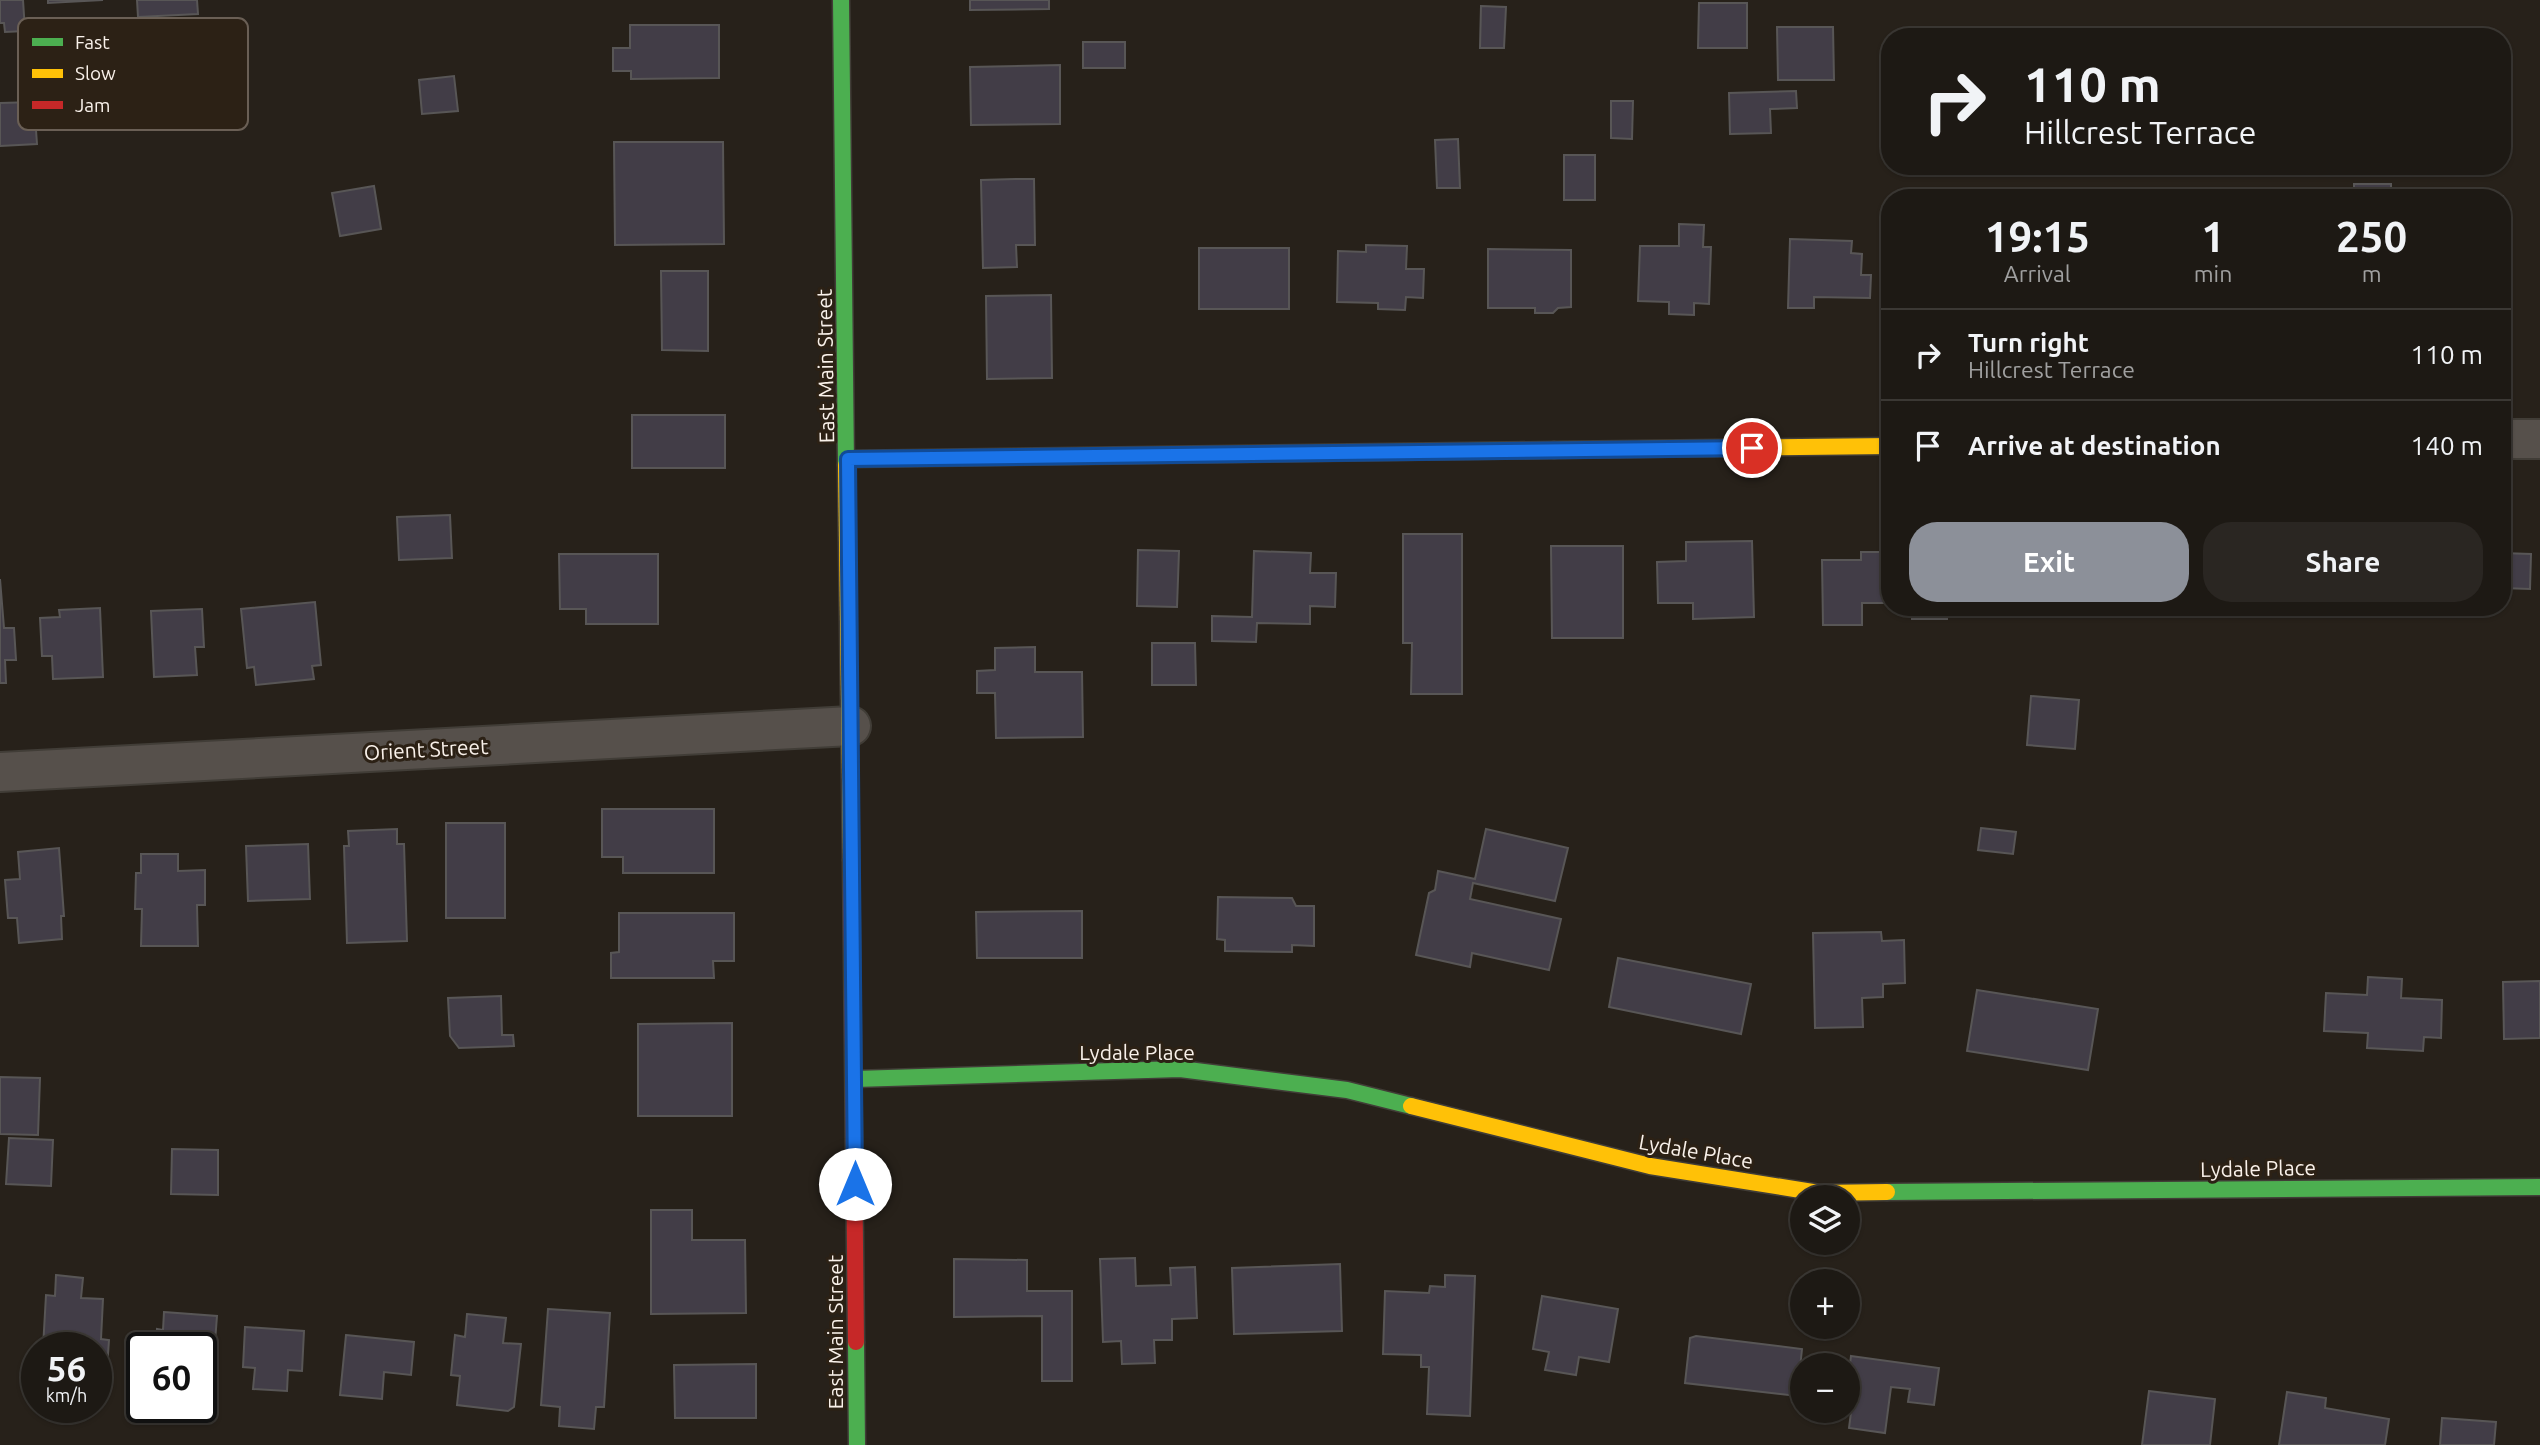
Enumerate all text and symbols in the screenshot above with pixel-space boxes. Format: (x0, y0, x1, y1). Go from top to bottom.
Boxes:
legend (18, 18, 248, 130)
text: Fast (75, 31, 110, 53)
icon: right (1909, 56, 2000, 147)
text: 110 m (2024, 56, 2161, 111)
text: Slow (75, 62, 116, 84)
text: Jam (75, 94, 111, 116)
text: Hillcrest Terrace (2024, 114, 2256, 150)
text: 19:15 (1985, 213, 2090, 260)
text: 1 (2201, 213, 2225, 260)
text: 250 (2336, 213, 2407, 260)
text: Arrival (2004, 261, 2071, 286)
text: min (2194, 261, 2232, 286)
text: m (2362, 261, 2382, 286)
street label: East Main Street (812, 289, 838, 443)
text: Turn right (1968, 328, 2089, 357)
icon: right (1909, 336, 1947, 374)
text: 110 m (2411, 340, 2483, 369)
text: Hillcrest Terrace (1968, 357, 2135, 382)
pin (1722, 418, 1782, 478)
icon: arrive (1909, 427, 1947, 465)
icon: arrive (1733, 429, 1771, 467)
text: Arrive at destination (1968, 431, 2221, 460)
text: 140 m (2411, 431, 2483, 460)
button: Exit (1909, 522, 2189, 602)
button: Share (2203, 522, 2483, 602)
street label: Orient Street (363, 734, 489, 764)
street label: Lydale Place (1079, 1040, 1195, 1064)
street label: Lydale Place (1637, 1129, 1755, 1173)
position arrow (818, 1147, 892, 1221)
street label: Lydale Place (2200, 1155, 2316, 1181)
map controls (1790, 1185, 1860, 1423)
button: layers (1790, 1185, 1860, 1255)
street label: East Main Street (823, 1255, 847, 1409)
button: + (1790, 1269, 1860, 1339)
speed limit sign: 60 (126, 1332, 217, 1423)
text: 56 (47, 1348, 86, 1388)
button: − (1790, 1353, 1860, 1423)
text: km/h (46, 1385, 87, 1405)

